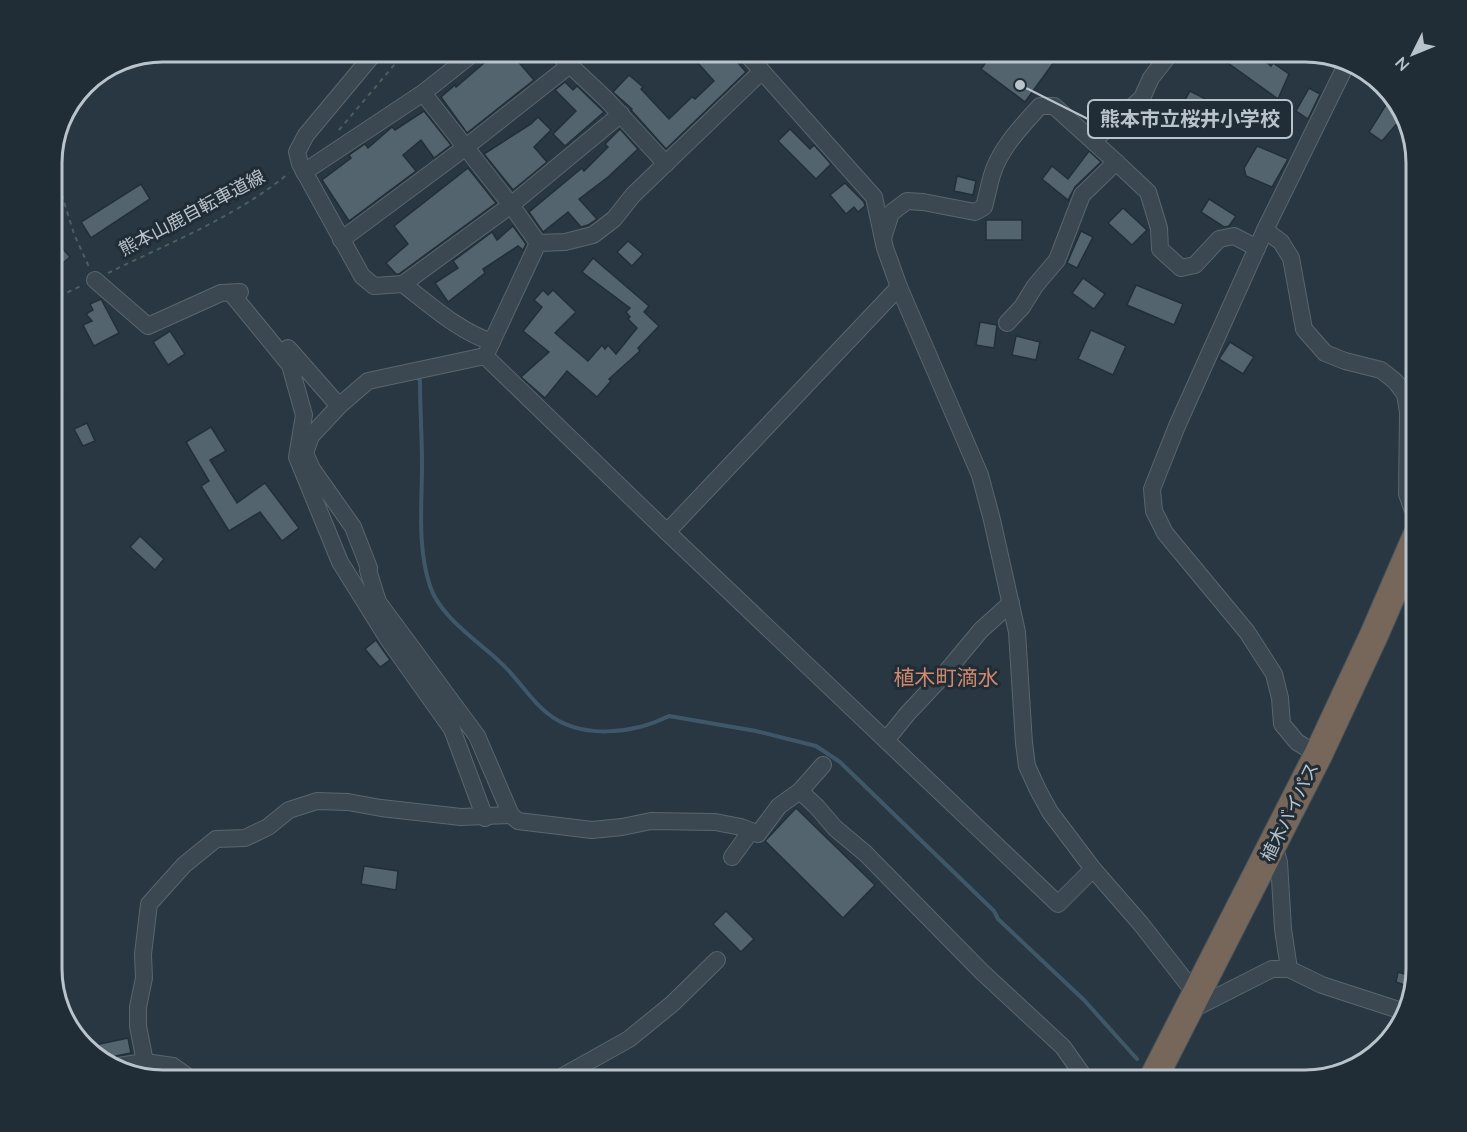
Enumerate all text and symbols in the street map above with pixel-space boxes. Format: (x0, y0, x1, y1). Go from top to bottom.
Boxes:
north arrow (1383, 24, 1443, 84)
text: N (1391, 53, 1413, 75)
callout: 熊本市立桜井小学校 (1088, 100, 1292, 138)
text: 熊本市立桜井小学校 (1100, 106, 1280, 131)
street label: 熊本山鹿自転車道線 (115, 164, 269, 261)
district label: 植木町滴水 (894, 664, 999, 690)
street label: 植木バイパス (1256, 758, 1323, 865)

